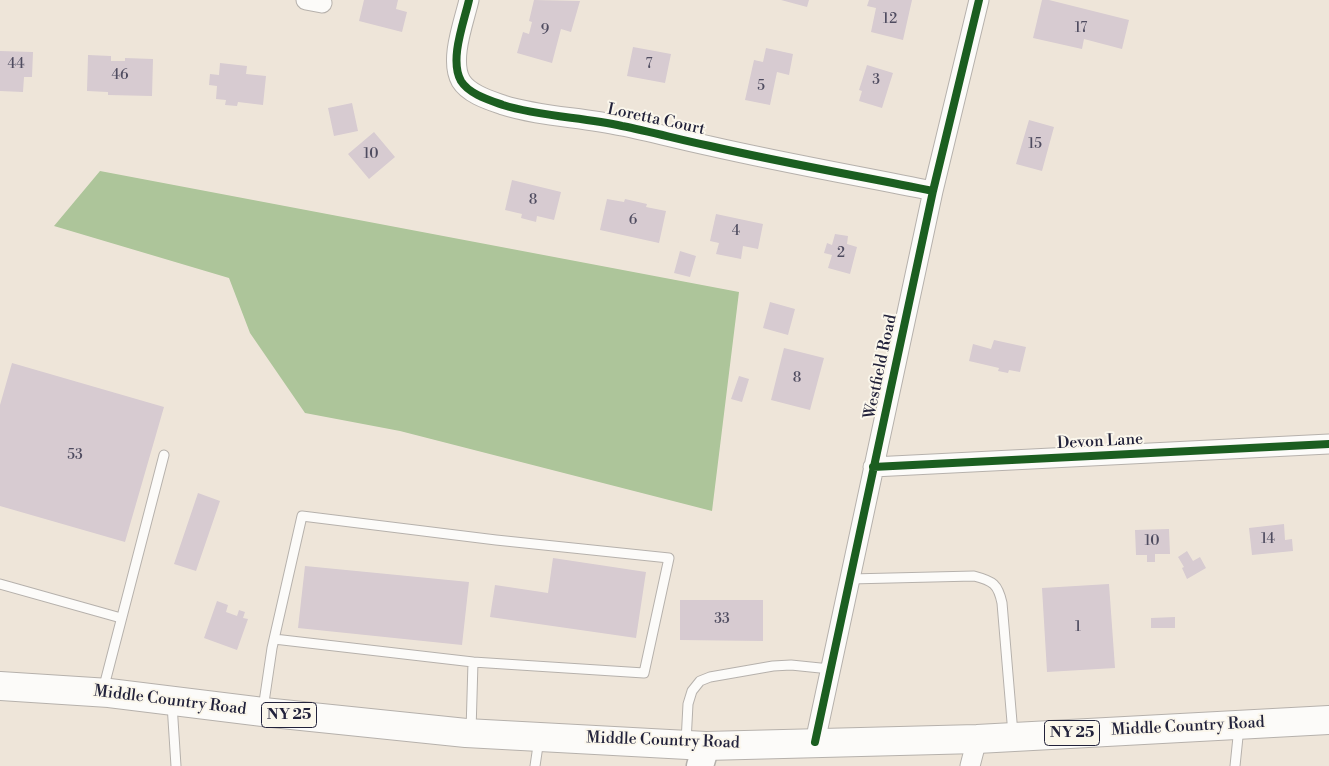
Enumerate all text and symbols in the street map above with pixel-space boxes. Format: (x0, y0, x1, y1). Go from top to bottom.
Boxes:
house number: 12 (883, 12, 897, 28)
house number: 17 (1075, 21, 1087, 37)
house number: 9 (541, 23, 549, 39)
house number: 44 (8, 57, 24, 73)
house number: 7 (645, 57, 653, 73)
house number: 46 (112, 68, 128, 84)
house number: 3 (872, 73, 880, 89)
house number: 5 (757, 79, 765, 95)
street label: Loretta Court (605, 100, 707, 140)
house number: 15 (1028, 137, 1042, 153)
house number: 10 (364, 147, 378, 163)
house number: 8 (529, 193, 537, 209)
house number: 6 (629, 213, 637, 229)
house number: 4 (732, 224, 740, 240)
house number: 2 (837, 246, 845, 262)
street label: Westfield Road (861, 313, 901, 421)
house number: 8 (793, 371, 801, 387)
street label: Devon Lane (1056, 430, 1144, 454)
house number: 53 (67, 448, 83, 464)
house number: 14 (1261, 532, 1275, 548)
house number: 10 (1145, 534, 1159, 550)
house number: 33 (714, 612, 730, 628)
house number: 1 (1075, 620, 1081, 636)
street label: Middle Country Road (93, 682, 247, 720)
road number: NY 25 (262, 702, 316, 728)
street label: Middle Country Road (1111, 713, 1265, 741)
road number: NY 25 (1044, 720, 1100, 746)
street label: Middle Country Road (586, 729, 740, 753)

